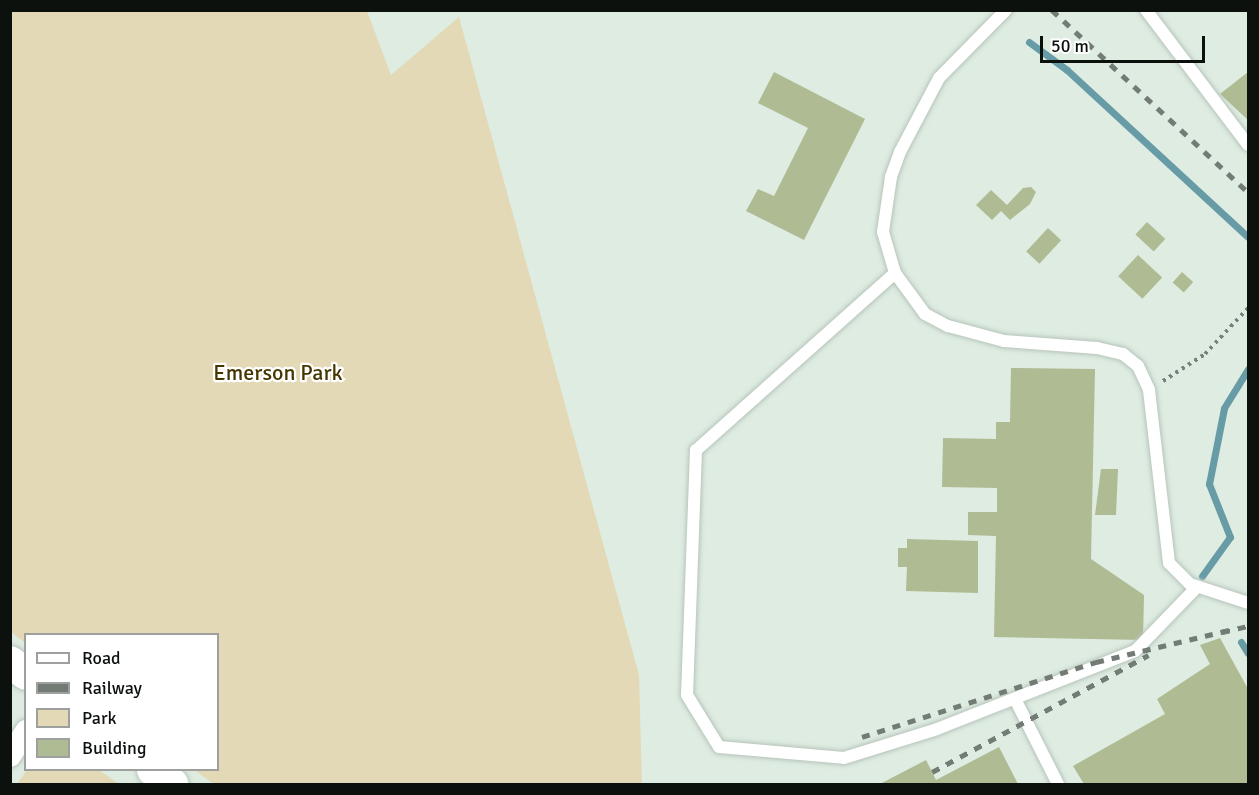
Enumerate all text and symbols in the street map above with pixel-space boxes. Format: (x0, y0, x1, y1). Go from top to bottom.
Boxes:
scale bar (1043, 24, 1208, 62)
text: 50 m (1051, 35, 1089, 57)
park label: Emerson Park (213, 360, 343, 386)
legend (24, 633, 219, 771)
text: Road (82, 647, 121, 669)
text: Railway (82, 677, 142, 699)
text: Park (82, 707, 117, 729)
text: Building (82, 737, 146, 759)

